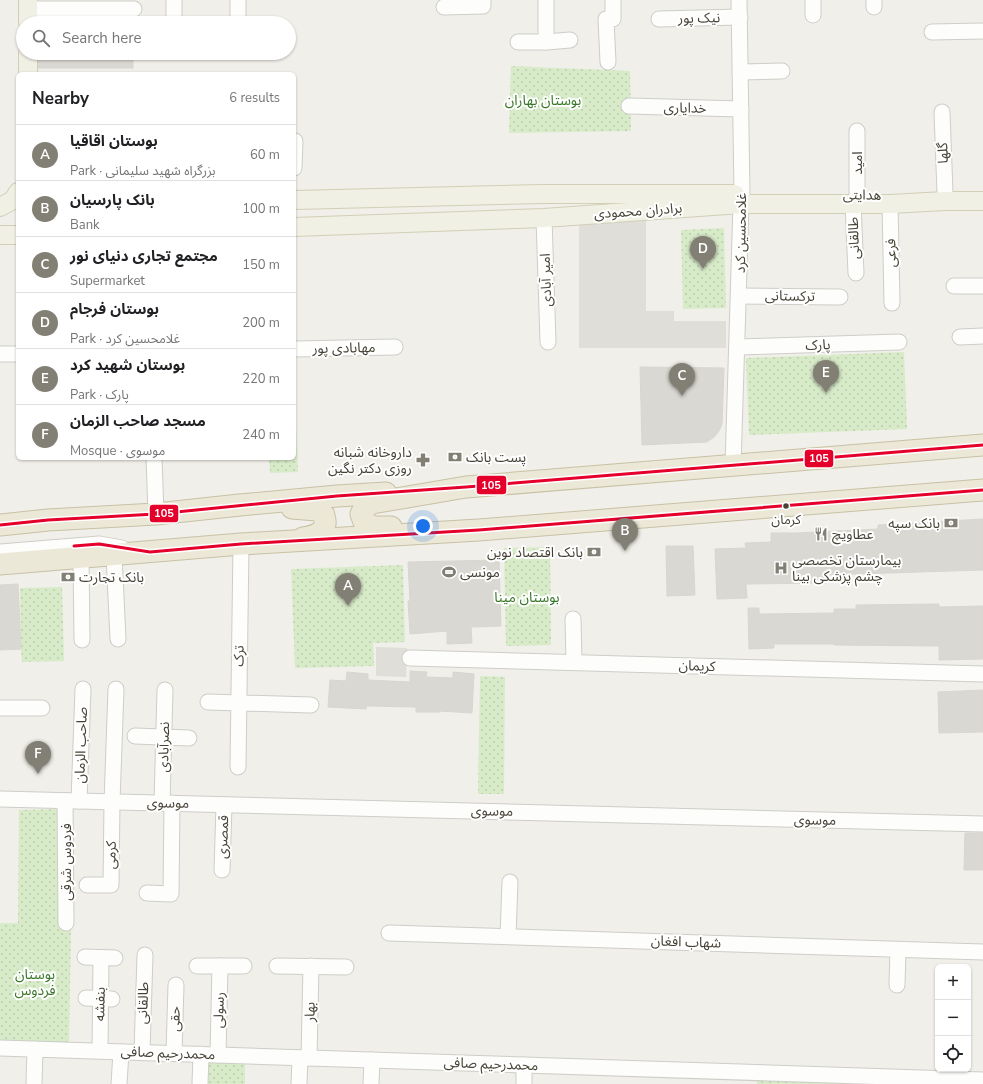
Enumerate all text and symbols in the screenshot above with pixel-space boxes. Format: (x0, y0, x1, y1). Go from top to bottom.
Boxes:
street label: نیک پور (677, 8, 720, 28)
search box (16, 16, 296, 60)
icon: search (30, 27, 52, 49)
text: Search here (62, 28, 142, 48)
text: Nearby (32, 87, 89, 110)
text: 6 results (229, 89, 280, 107)
park label: بوستان بهاران (505, 91, 581, 110)
street label: خدایاری (663, 98, 707, 118)
text: بوستان اقاقیا (70, 131, 158, 151)
street label: گلها (933, 142, 953, 164)
text: A (40, 146, 50, 164)
text: 60 m (250, 146, 280, 164)
street label: امید (848, 151, 867, 175)
text: Park · بزرگراه شهید سلیمانی (70, 162, 216, 180)
street label: هدایتی (843, 185, 881, 205)
text: بانک پارسیان (70, 190, 155, 210)
street label: غلامحسین کرد (731, 193, 751, 273)
street label: برادران محمودی (593, 198, 683, 224)
text: B (41, 200, 49, 218)
text: 100 m (242, 200, 280, 218)
text: Bank (70, 216, 100, 234)
street label: طالقانی (844, 217, 864, 259)
pin: D (690, 236, 716, 269)
street label: فرعی (881, 238, 901, 268)
text: مجتمع تجاری دنیای نور (70, 246, 218, 266)
street label: امیر آبادی (536, 253, 556, 307)
text: C (41, 256, 49, 274)
text: 150 m (242, 256, 280, 274)
text: Supermarket (70, 272, 145, 290)
street label: ترکستانی (765, 286, 815, 306)
text: بوستان فرجام (70, 299, 159, 319)
text: D (40, 314, 50, 332)
text: 200 m (242, 314, 280, 332)
text: Park · غلامحسین کرد (70, 330, 180, 348)
street label: پارک (805, 335, 831, 355)
street label: مهابادی پور (311, 338, 376, 358)
text: بوستان شهید کرد (70, 355, 185, 375)
pin: E (813, 360, 839, 393)
pin: C (669, 363, 695, 396)
text: E (41, 370, 49, 388)
text: 220 m (242, 370, 280, 388)
text: Park · پارک (70, 386, 129, 404)
text: مسجد صاحب الزمان (70, 411, 206, 431)
text: F (41, 426, 49, 444)
text: 240 m (242, 426, 280, 444)
text: Mosque · موسوی (70, 442, 165, 460)
place label: داروخانه شبانه روزی دکتر نگین (328, 443, 412, 478)
place label: پست بانک (466, 448, 526, 467)
bank icon: پست بانک (447, 449, 463, 465)
line badge: 105 (804, 449, 834, 468)
text: 105 (809, 451, 829, 466)
pharmacy icon: داروخانه شبانه روزی دکتر نگین (415, 452, 431, 468)
line badge: 105 (476, 475, 507, 495)
text: 105 (481, 478, 501, 493)
marker: کرمان (781, 501, 791, 511)
line badge: 105 (149, 504, 179, 523)
text: 105 (154, 506, 174, 521)
place label: کرمان (771, 511, 801, 529)
place label: بانک سپه (888, 514, 940, 533)
bank icon: بانک سپه (943, 515, 959, 531)
your location (413, 516, 433, 536)
pin: B (612, 518, 638, 551)
place label: عطاویچ (832, 525, 874, 545)
restaurant icon: عطاویچ (813, 526, 829, 542)
place label: بانک اقتصاد نوین (487, 543, 583, 562)
bank icon: بانک اقتصاد نوین (586, 544, 602, 560)
place label: بیمارستان تخصصی چشم پزشکی بینا (792, 551, 902, 587)
hospital icon: بیمارستان تخصصی چشم پزشکی بینا (773, 560, 789, 576)
place label: مونسی (460, 563, 500, 582)
sports icon: مونسی (441, 564, 457, 580)
place label: بانک تجارت (79, 568, 144, 587)
bank icon: بانک تجارت (60, 569, 76, 585)
pin: A (335, 573, 361, 606)
park label: بوستان مینا (494, 588, 560, 607)
street label: ترک (229, 645, 249, 667)
street label: کریمان (678, 656, 716, 676)
street label: صاحب الزمان (70, 706, 92, 784)
street label: نصرآبادی (154, 721, 174, 773)
pin: F (25, 741, 51, 774)
street label: موسوی (147, 793, 189, 813)
street label: موسوی (471, 801, 513, 821)
street label: موسوی (794, 810, 836, 830)
street label: قمصری (213, 815, 233, 859)
street label: فردوس شرقی (57, 823, 76, 901)
street label: کرمی (101, 840, 121, 869)
street label: شهاب افغان (651, 931, 721, 953)
map controls (935, 964, 971, 1072)
button: + (935, 964, 971, 1000)
park label: بوستان فردوس (14, 965, 56, 1000)
street label: طالقانی (133, 982, 153, 1024)
street label: بنفشه (90, 987, 110, 1021)
street label: رسولی (209, 992, 229, 1028)
button: − (935, 1000, 971, 1036)
street label: بهار (300, 1002, 320, 1023)
street label: حقی (165, 1006, 185, 1032)
button: locate (935, 1036, 971, 1072)
street label: محمدرحیم صافی (120, 1042, 216, 1065)
street label: محمدرحیم صافی (443, 1053, 539, 1076)

